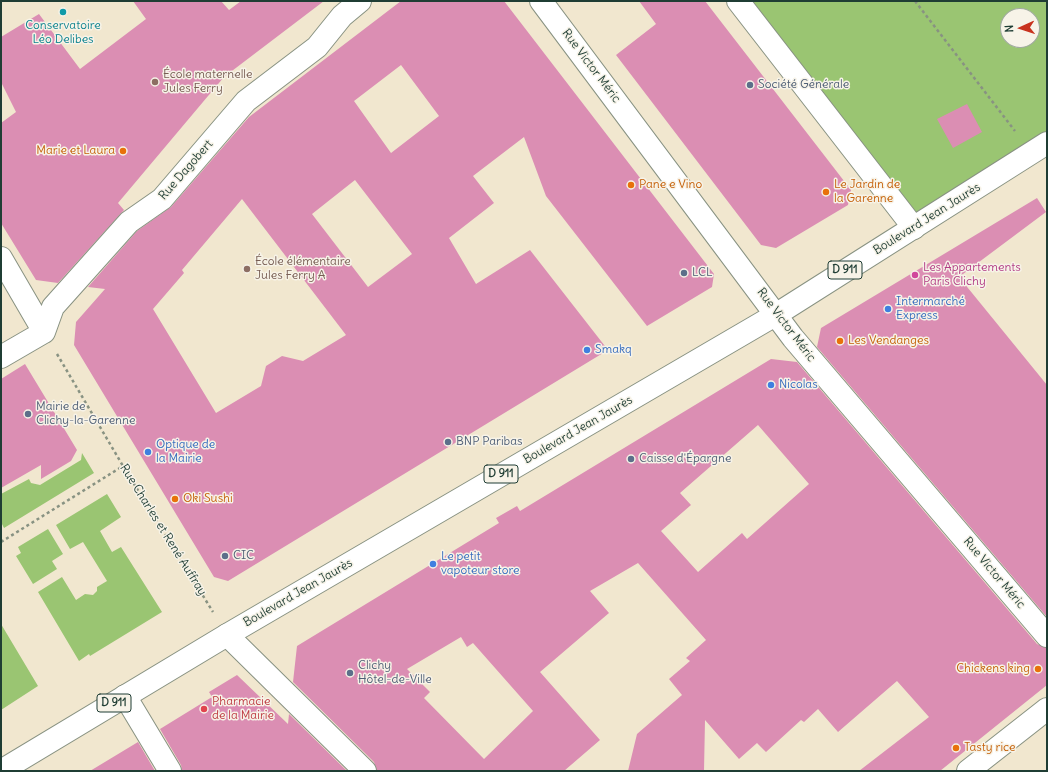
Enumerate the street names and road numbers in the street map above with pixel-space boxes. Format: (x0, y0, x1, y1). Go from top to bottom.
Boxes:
street label: Rue Victor Méric (559, 26, 623, 106)
street label: Rue Dagobert (156, 137, 216, 203)
street label: Boulevard Jean Jaurès (871, 180, 983, 258)
road number: D 911 (828, 261, 862, 279)
street label: Rue Victor Méric (754, 285, 818, 365)
street label: Boulevard Jean Jaurès (521, 393, 635, 467)
street label: Rue Charles et René Auffray (117, 462, 209, 598)
road number: D 911 (484, 465, 518, 483)
street label: Rue Victor Méric (960, 534, 1028, 612)
street label: Boulevard Jean Jaurès (241, 556, 355, 630)
road number: D 911 (97, 694, 131, 712)

